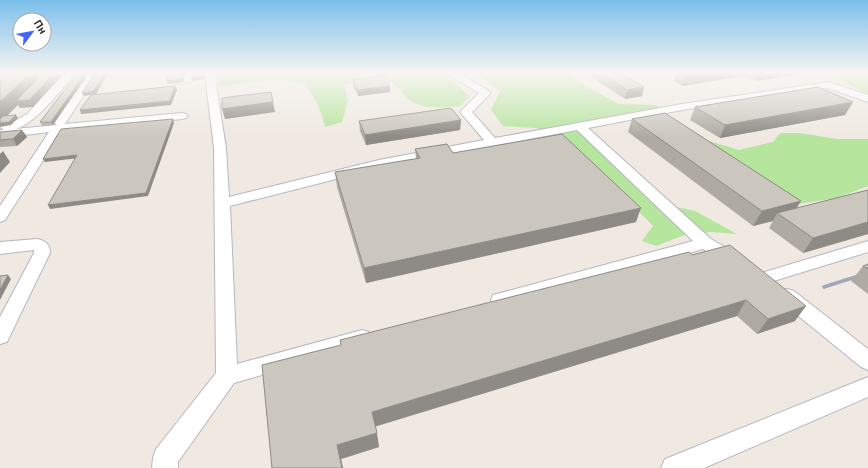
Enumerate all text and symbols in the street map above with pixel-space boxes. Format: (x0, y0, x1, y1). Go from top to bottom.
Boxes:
north arrow (12, 12, 52, 52)
text: Пн (32, 17, 49, 36)

